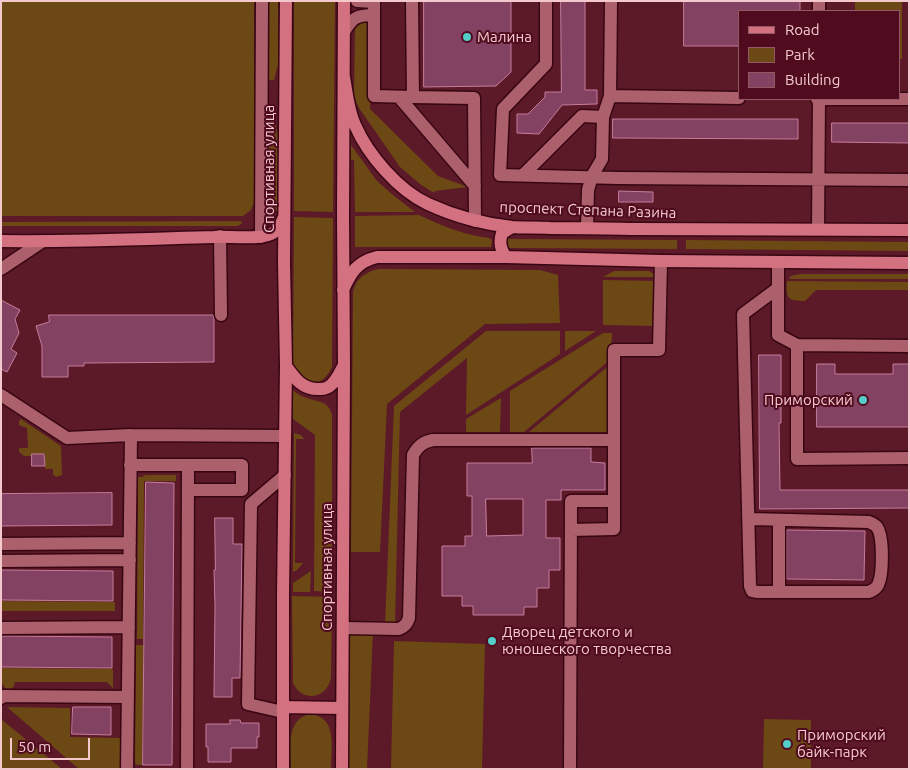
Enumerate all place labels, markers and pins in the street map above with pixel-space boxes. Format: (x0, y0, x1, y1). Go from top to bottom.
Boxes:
place label: Малина (477, 28, 532, 46)
marker: Малина (461, 31, 473, 43)
place label: Приморский (764, 391, 853, 409)
marker: Приморский (857, 394, 869, 406)
place label: Дворец детского и юношеского творчества (502, 623, 672, 658)
marker: Дворец детского и юношеского творчества (486, 635, 498, 647)
place label: Приморский байк-парк (797, 726, 886, 761)
marker: Приморский байк-парк (781, 738, 793, 750)

